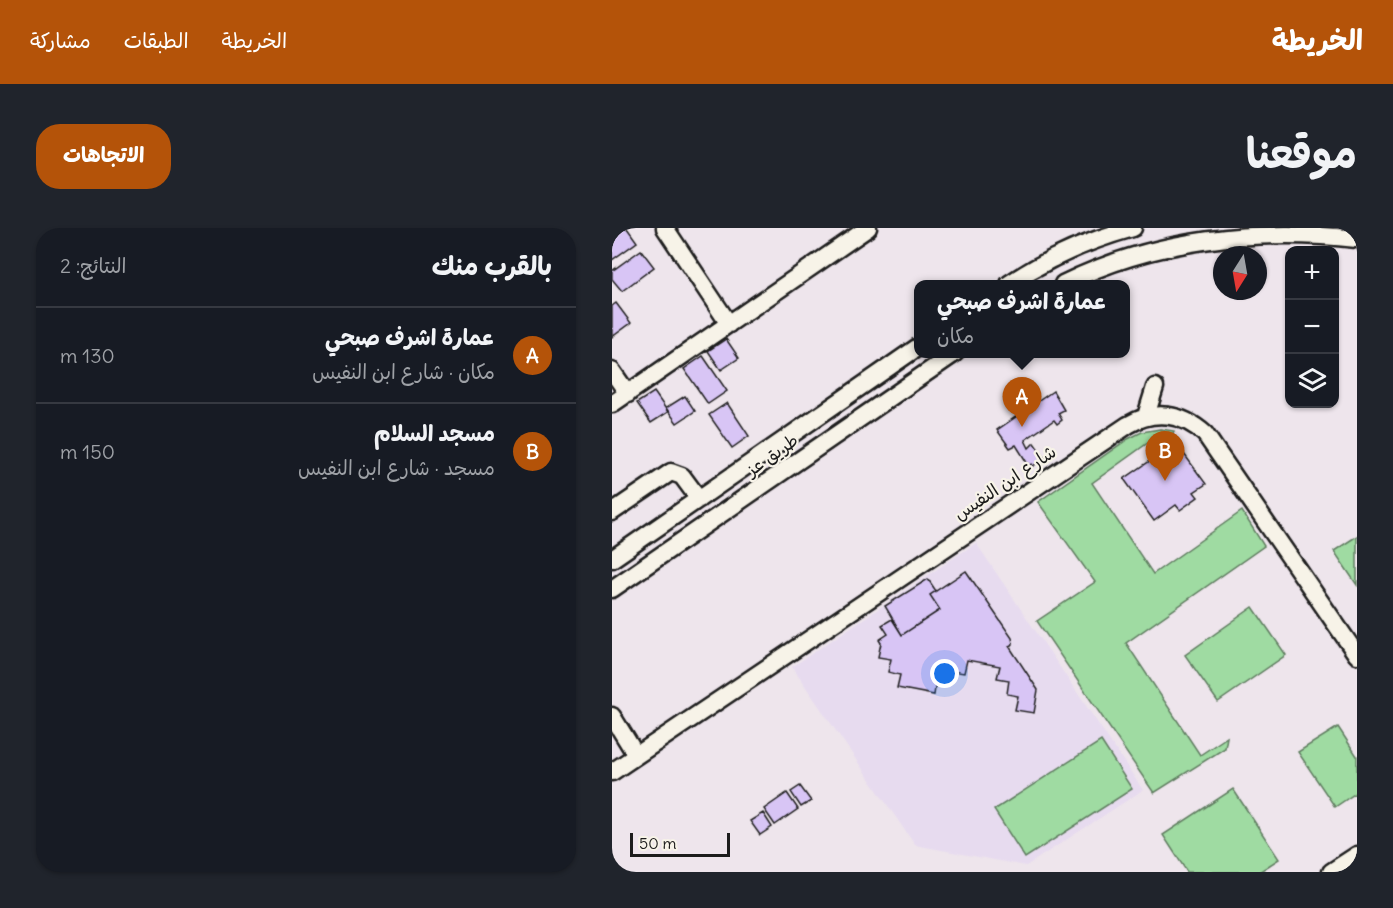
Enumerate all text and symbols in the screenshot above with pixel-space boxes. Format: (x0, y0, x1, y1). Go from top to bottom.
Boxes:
text: الخريطة (1272, 22, 1363, 58)
text: مشاركة (30, 27, 91, 54)
text: الطبقات (124, 27, 189, 54)
text: الخريطة (222, 27, 287, 54)
button: الاتجاهات (36, 124, 171, 189)
text: موقعنا (1246, 127, 1357, 179)
north arrow (1213, 246, 1267, 300)
map controls (1285, 246, 1339, 408)
button: + (1285, 246, 1339, 300)
text: بالقرب منك (432, 249, 552, 282)
text: النتائج: 2 (60, 253, 126, 278)
popup (914, 280, 1130, 358)
text: عمارة اشرف صبحي (937, 287, 1107, 315)
button: − (1285, 300, 1339, 354)
text: عمارة اشرف صبحي (325, 323, 495, 351)
text: مكان (937, 323, 974, 348)
text: 130 m (60, 343, 115, 368)
text: A (526, 343, 539, 368)
button: layers (1285, 354, 1339, 408)
text: مكان · شارع ابن النفيس (312, 359, 495, 384)
pin: A (1002, 378, 1042, 427)
text: مسجد السلام (374, 419, 495, 447)
street label: طريق عز (739, 428, 803, 482)
pin: B (1146, 432, 1184, 481)
text: 150 m (60, 439, 115, 464)
text: B (526, 439, 539, 464)
street label: شارع ابن النفيس (949, 440, 1061, 526)
text: مسجد · شارع ابن النفيس (298, 455, 495, 480)
your location (930, 659, 959, 688)
scale bar (630, 830, 730, 858)
text: 50 m (639, 833, 677, 853)

